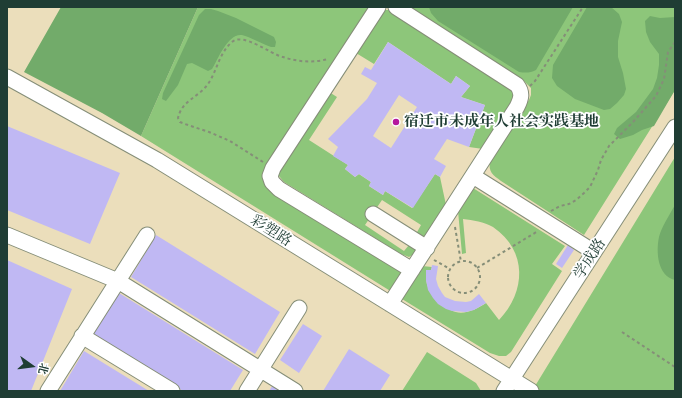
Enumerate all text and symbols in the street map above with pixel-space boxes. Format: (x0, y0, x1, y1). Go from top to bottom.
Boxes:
place label: 宿迁市未成年人社会实践基地 (404, 113, 599, 131)
marker: 宿迁市未成年人社会实践基地 (391, 117, 401, 127)
street label: 彩塑路 (247, 211, 295, 251)
street label: 学成路 (570, 235, 610, 283)
north arrow (12, 346, 52, 386)
text: 北 (36, 362, 52, 376)

